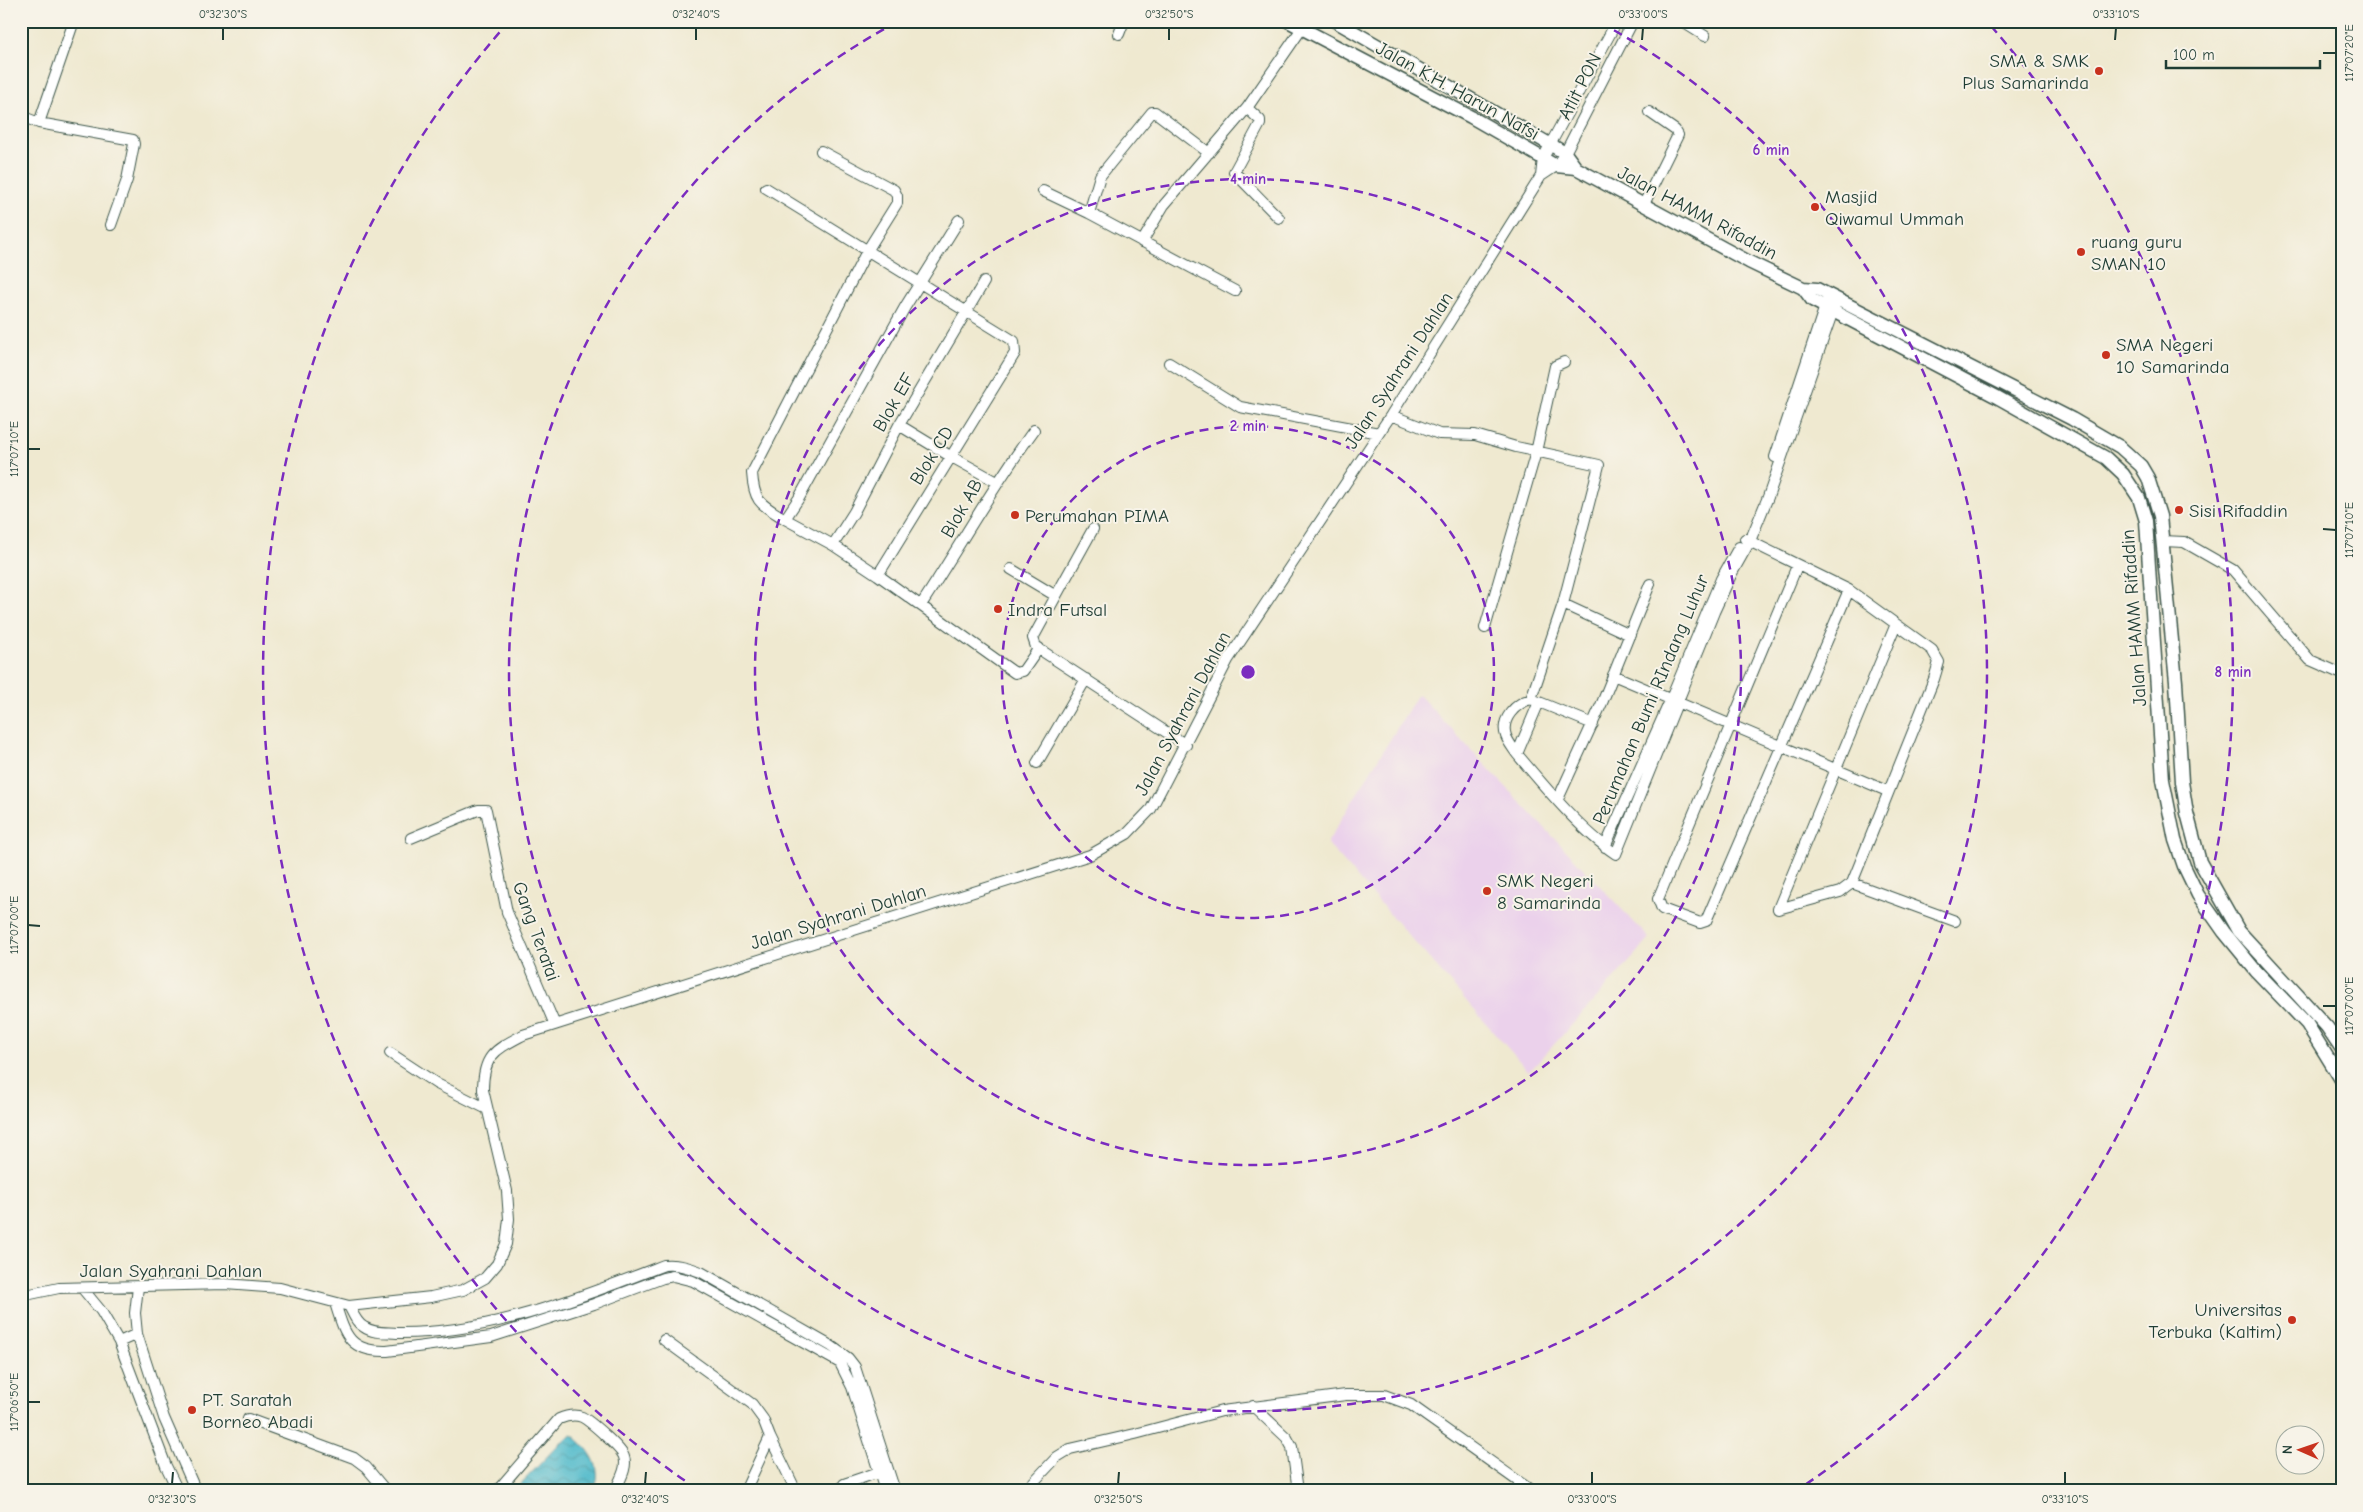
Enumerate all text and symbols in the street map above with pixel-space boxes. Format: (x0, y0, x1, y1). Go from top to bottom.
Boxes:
text: 0°32'30"S (199, 7, 248, 21)
text: 0°32'40"S (672, 7, 720, 21)
text: 0°32'50"S (1145, 7, 1194, 21)
text: 0°33'00"S (1618, 7, 1668, 21)
text: 0°33'10"S (2093, 7, 2140, 21)
text: 117°07'20"E (2342, 24, 2356, 82)
street label: Jalan K.H. Harun Nafsi (1372, 37, 1543, 145)
scale bar (2166, 38, 2319, 70)
text: 100 m (2173, 46, 2215, 64)
street label: Atlit PON (1554, 49, 1606, 124)
place label: SMA & SMK Plus Samarinda (1962, 50, 2089, 94)
marker: SMA & SMK Plus Samarinda (2093, 65, 2105, 77)
text: 6 min (1753, 141, 1789, 159)
street label: Jalan HAMM Rifaddin (1614, 161, 1781, 264)
text: 4 min (1230, 170, 1266, 188)
place label: Masjid Qiwamul Ummah (1825, 186, 1964, 230)
marker: Masjid Qiwamul Ummah (1809, 201, 1821, 213)
place label: ruang guru SMAN 10 (2091, 231, 2182, 275)
marker: ruang guru SMAN 10 (2075, 246, 2087, 258)
street label: Jalan Syahrani Dahlan (1340, 288, 1458, 453)
place label: SMA Negeri 10 Samarinda (2116, 334, 2230, 378)
marker: SMA Negeri 10 Samarinda (2100, 349, 2112, 361)
street label: Blok EF (868, 369, 919, 436)
text: 2 min (1230, 417, 1266, 435)
text: 117°07'10"E (7, 421, 21, 477)
street label: Blok CD (905, 422, 958, 489)
street label: Blok AB (936, 475, 987, 542)
place label: Sisi Rifaddin (2189, 500, 2288, 522)
text: 117°07'10"E (2342, 502, 2356, 558)
marker: Sisi Rifaddin (2173, 504, 2185, 516)
place label: Perumahan PIMA (1025, 505, 1169, 527)
marker: Perumahan PIMA (1009, 509, 1021, 521)
street label: Jalan HAMM Rifaddin (2117, 529, 2151, 707)
street label: Perumahan Bumi RIndang Luhur (1588, 571, 1714, 828)
place label: Indra Futsal (1008, 599, 1107, 621)
marker: Indra Futsal (992, 603, 1004, 615)
street label: Jalan Syahrani Dahlan (1130, 628, 1235, 799)
centre of rings (1239, 663, 1257, 681)
text: 8 min (2215, 663, 2251, 681)
place label: SMK Negeri 8 Samarinda (1497, 870, 1601, 914)
street label: Gang Teratai (508, 879, 564, 984)
street label: Jalan Syahrani Dahlan (748, 880, 929, 954)
marker: SMK Negeri 8 Samarinda (1481, 885, 1493, 897)
text: 117°07'00"E (7, 896, 21, 954)
text: 117°07'00"E (2342, 977, 2356, 1035)
street label: Jalan Syahrani Dahlan (80, 1260, 262, 1282)
place label: Universitas Terbuka (Kaltim) (2149, 1299, 2282, 1343)
marker: Universitas Terbuka (Kaltim) (2286, 1314, 2298, 1326)
text: 117°06'50"E (7, 1373, 21, 1431)
place label: PT. Saratah Borneo Abadi (202, 1389, 313, 1433)
marker: PT. Saratah Borneo Abadi (186, 1404, 198, 1416)
north arrow (2276, 1424, 2326, 1474)
text: N (2279, 1445, 2296, 1454)
text: 0°32'30"S (148, 1492, 197, 1506)
text: 0°32'40"S (621, 1492, 669, 1506)
text: 0°32'50"S (1094, 1492, 1143, 1506)
text: 0°33'00"S (1567, 1492, 1617, 1506)
text: 0°33'10"S (2042, 1492, 2089, 1506)

